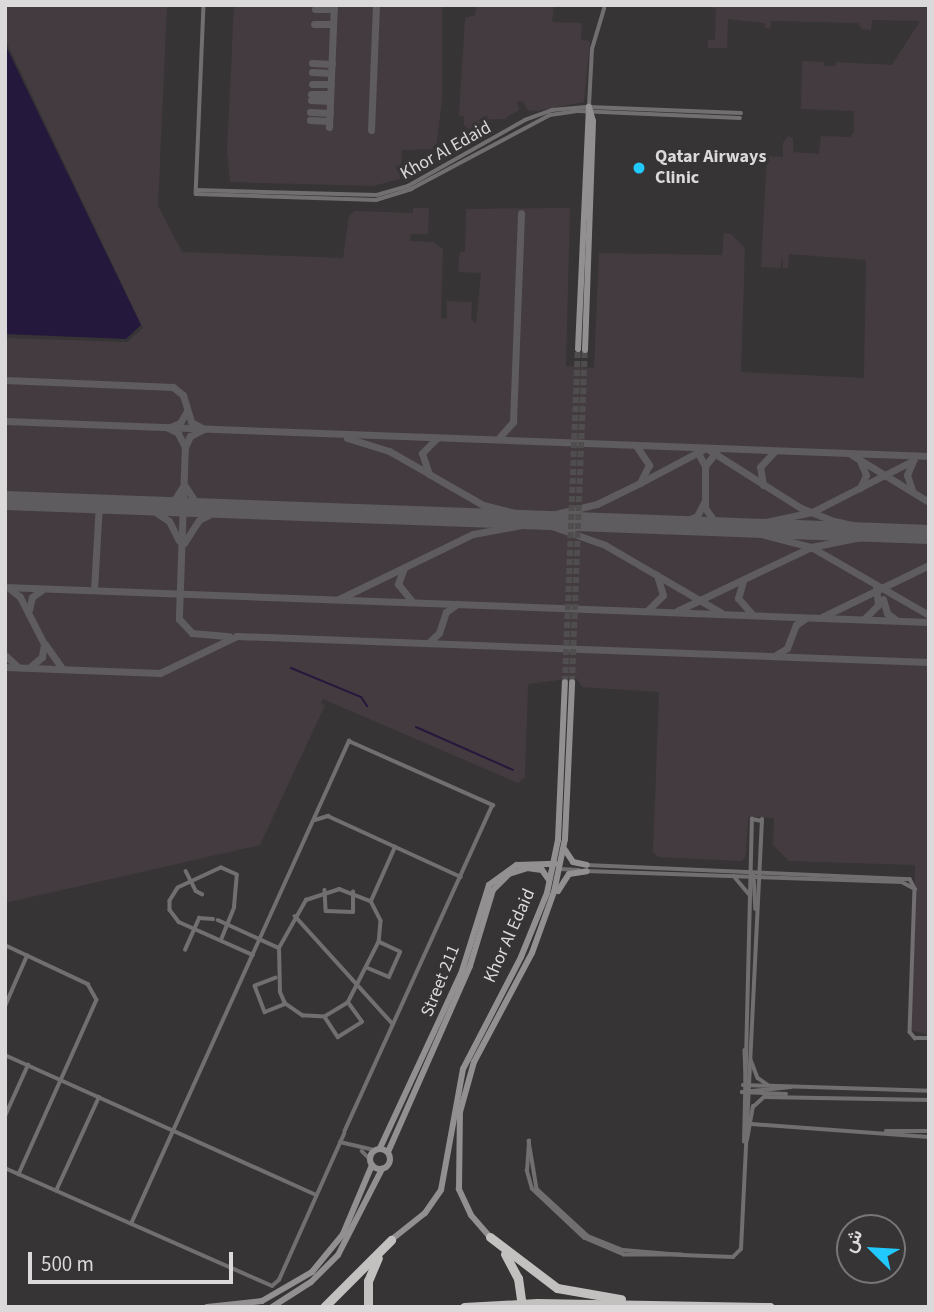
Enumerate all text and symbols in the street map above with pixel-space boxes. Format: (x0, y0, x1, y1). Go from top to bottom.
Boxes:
street label: Khor Al Edaid (397, 117, 495, 185)
place label: Qatar Airways Clinic (655, 147, 766, 190)
marker: Qatar Airways Clinic (629, 158, 649, 178)
street label: Khor Al Edaid (480, 886, 540, 986)
street label: Street 211 (417, 942, 465, 1020)
north arrow (836, 1214, 906, 1284)
text: ش (836, 1225, 870, 1257)
scale bar (32, 1238, 236, 1282)
text: 500 m (41, 1249, 94, 1279)

